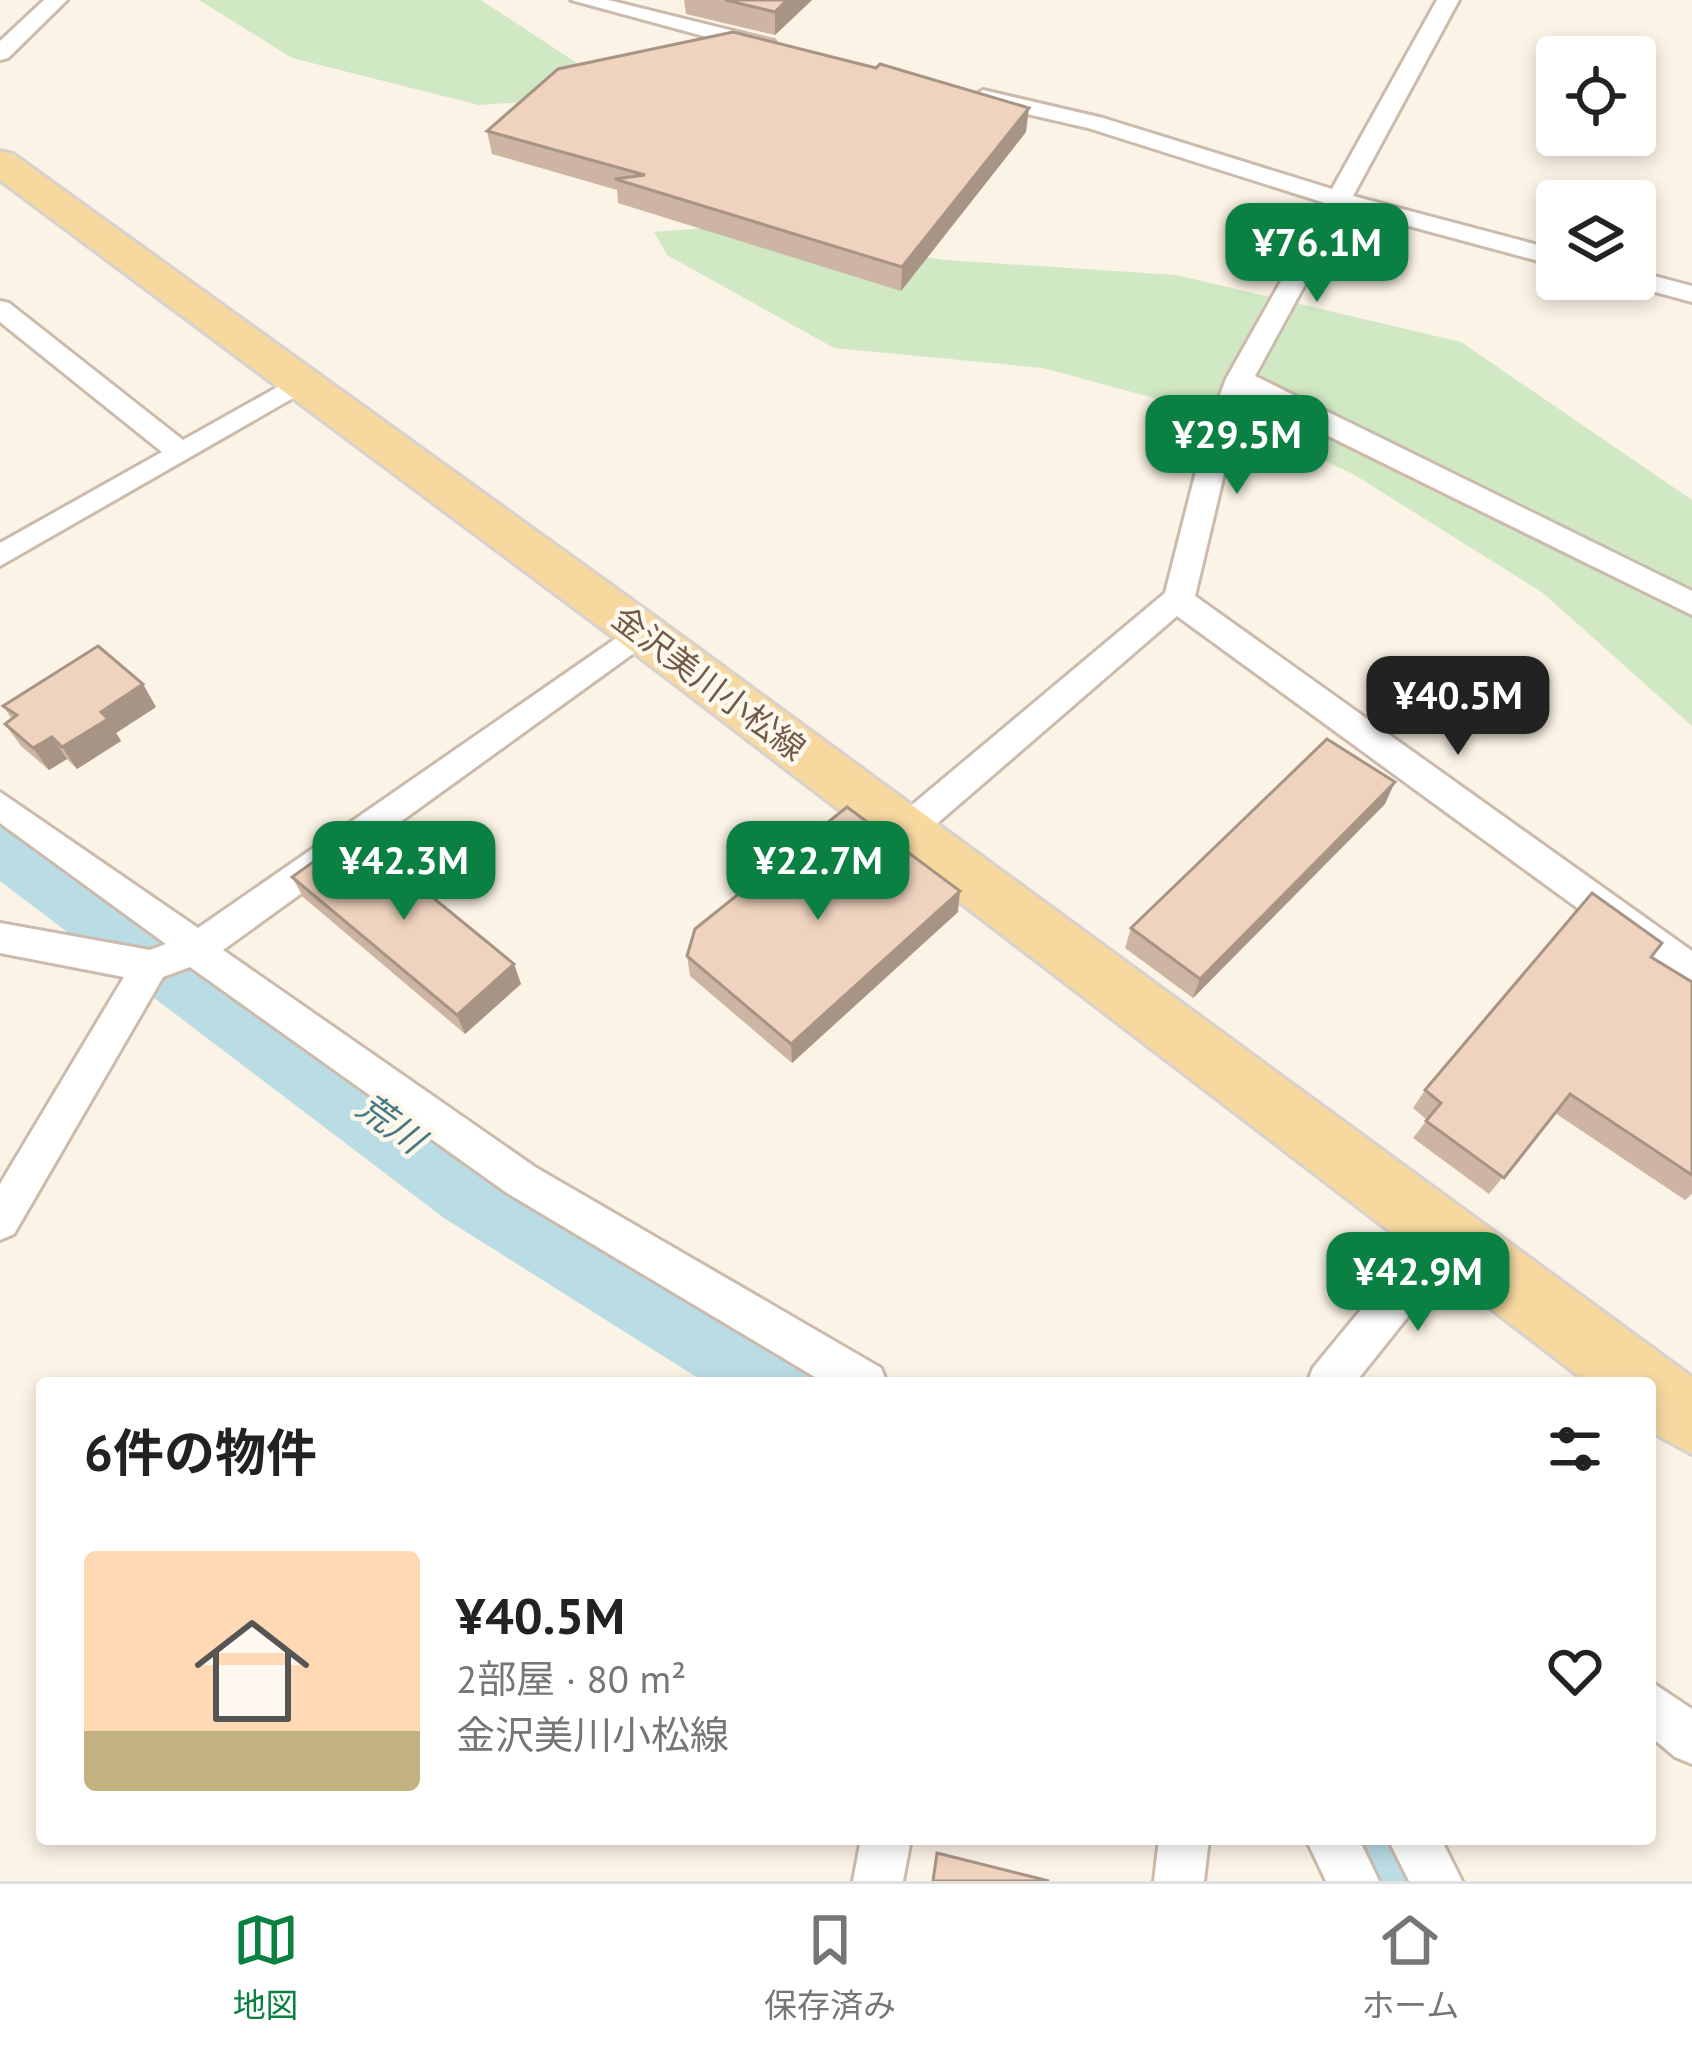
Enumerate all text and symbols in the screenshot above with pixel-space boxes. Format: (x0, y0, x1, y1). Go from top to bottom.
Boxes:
map controls (1536, 36, 1656, 300)
button: locate (1536, 36, 1656, 156)
button: layers (1536, 180, 1656, 300)
pin: ¥76.1M (1219, 203, 1415, 305)
text: ¥76.1M (1252, 216, 1382, 267)
pin: ¥29.5M (1139, 395, 1335, 497)
text: ¥29.5M (1172, 408, 1302, 459)
street label: 金沢美川小松線 (604, 596, 814, 769)
pin: ¥40.5M (1360, 656, 1556, 758)
text: ¥40.5M (1393, 669, 1523, 720)
pin: ¥42.3M (306, 821, 502, 923)
pin: ¥22.7M (720, 821, 916, 923)
text: ¥42.3M (339, 834, 469, 885)
text: ¥22.7M (753, 834, 883, 885)
water label: 荒川 (348, 1082, 437, 1165)
pin: ¥42.9M (1320, 1232, 1516, 1334)
text: ¥42.9M (1353, 1245, 1483, 1296)
icon: filters (1542, 1416, 1608, 1482)
text: 6件の物件 (84, 1419, 317, 1485)
text: ¥40.5M (456, 1582, 625, 1648)
icon: home (180, 1599, 324, 1743)
icon: heart (1542, 1638, 1608, 1704)
text: 2部屋 · 80 m² (456, 1653, 686, 1704)
text: 金沢美川小松線 (456, 1709, 729, 1760)
tab: 地図 (233, 1907, 299, 2027)
tab: 保存済み (764, 1907, 896, 2027)
tab: ホーム (1361, 1907, 1459, 2027)

